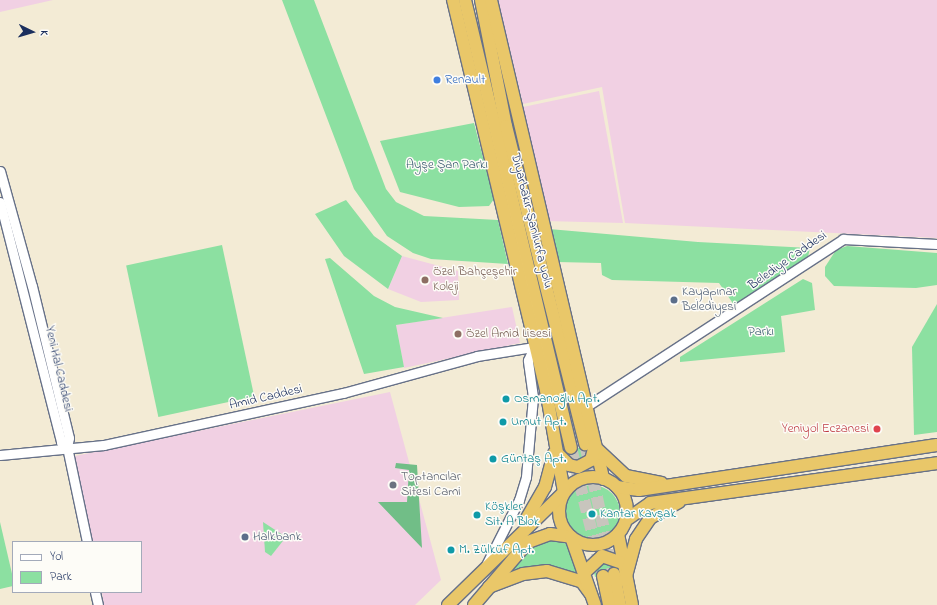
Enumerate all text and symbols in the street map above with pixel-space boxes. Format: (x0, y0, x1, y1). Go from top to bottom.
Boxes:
north arrow (12, 12, 52, 52)
text: K (36, 30, 52, 36)
place label: Renault (445, 72, 485, 88)
marker: Renault (432, 75, 442, 85)
street label: Diyarbakır-Şanlıurfa yolu (507, 152, 555, 290)
park label: Ayşe Şan Parkı (406, 157, 488, 173)
street label: Belediye Caddesi (746, 228, 830, 294)
place label: Özel Bahçeşehir Koleji (433, 265, 517, 296)
marker: Özel Bahçeşehir Koleji (420, 275, 430, 285)
place label: Kayapınar Belediyesi (682, 285, 736, 316)
marker: Kayapınar Belediyesi (669, 295, 679, 305)
park label: Parkı (748, 324, 774, 340)
street label: Yeni Hal Caddesi (41, 325, 75, 413)
place label: Özel Amid Lisesi (466, 326, 551, 342)
marker: Özel Amid Lisesi (453, 329, 463, 339)
street label: Amid Caddesi (228, 382, 304, 414)
place label: Osmanoğlu Apt. (514, 391, 600, 407)
marker: Osmanoğlu Apt. (501, 394, 511, 404)
place label: Umut Apt. (511, 414, 566, 430)
marker: Umut Apt. (498, 417, 508, 427)
place label: Yeniyol Eczanesi (782, 421, 869, 437)
marker: Yeniyol Eczanesi (872, 424, 882, 434)
place label: Güntaş Apt. (501, 451, 566, 467)
marker: Güntaş Apt. (488, 454, 498, 464)
place label: Toptancılar Sitesi Cami (401, 470, 461, 501)
marker: Toptancılar Sitesi Cami (388, 480, 398, 490)
place label: Köşkler Sit. A Blok (485, 500, 539, 531)
place label: Kantar Kavşak (600, 506, 676, 522)
marker: Kantar Kavşak (587, 509, 597, 519)
marker: Köşkler Sit. A Blok (472, 510, 482, 520)
place label: Halkbank (253, 529, 301, 545)
marker: Halkbank (240, 532, 250, 542)
legend (12, 541, 142, 593)
place label: M. Zülküf Apt. (459, 542, 534, 558)
marker: M. Zülküf Apt. (446, 545, 456, 555)
text: Yol (50, 548, 63, 566)
text: Park (50, 568, 72, 586)

